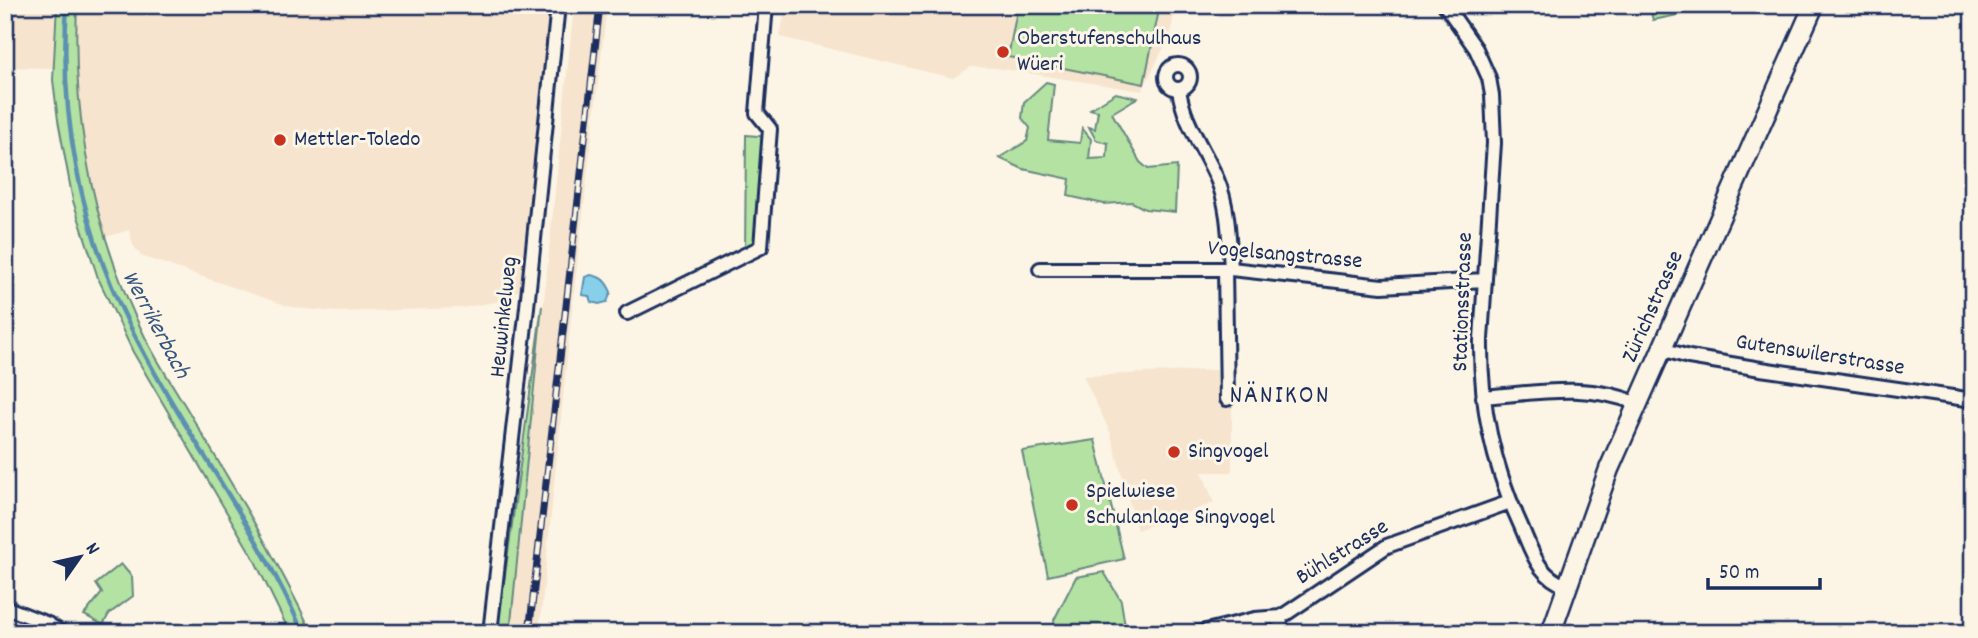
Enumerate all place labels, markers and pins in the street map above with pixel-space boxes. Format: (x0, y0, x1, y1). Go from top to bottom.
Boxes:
place label: Oberstufenschulhaus Wüeri (1017, 23, 1202, 82)
marker: Oberstufenschulhaus Wüeri (995, 44, 1011, 60)
place label: Mettler-Toledo (294, 124, 421, 157)
marker: Mettler-Toledo (272, 132, 288, 148)
place label: Singvogel (1188, 436, 1269, 469)
marker: Singvogel (1166, 444, 1182, 460)
place label: Spielwiese Schulanlage Singvogel (1086, 476, 1276, 535)
marker: Spielwiese Schulanlage Singvogel (1064, 497, 1080, 513)

